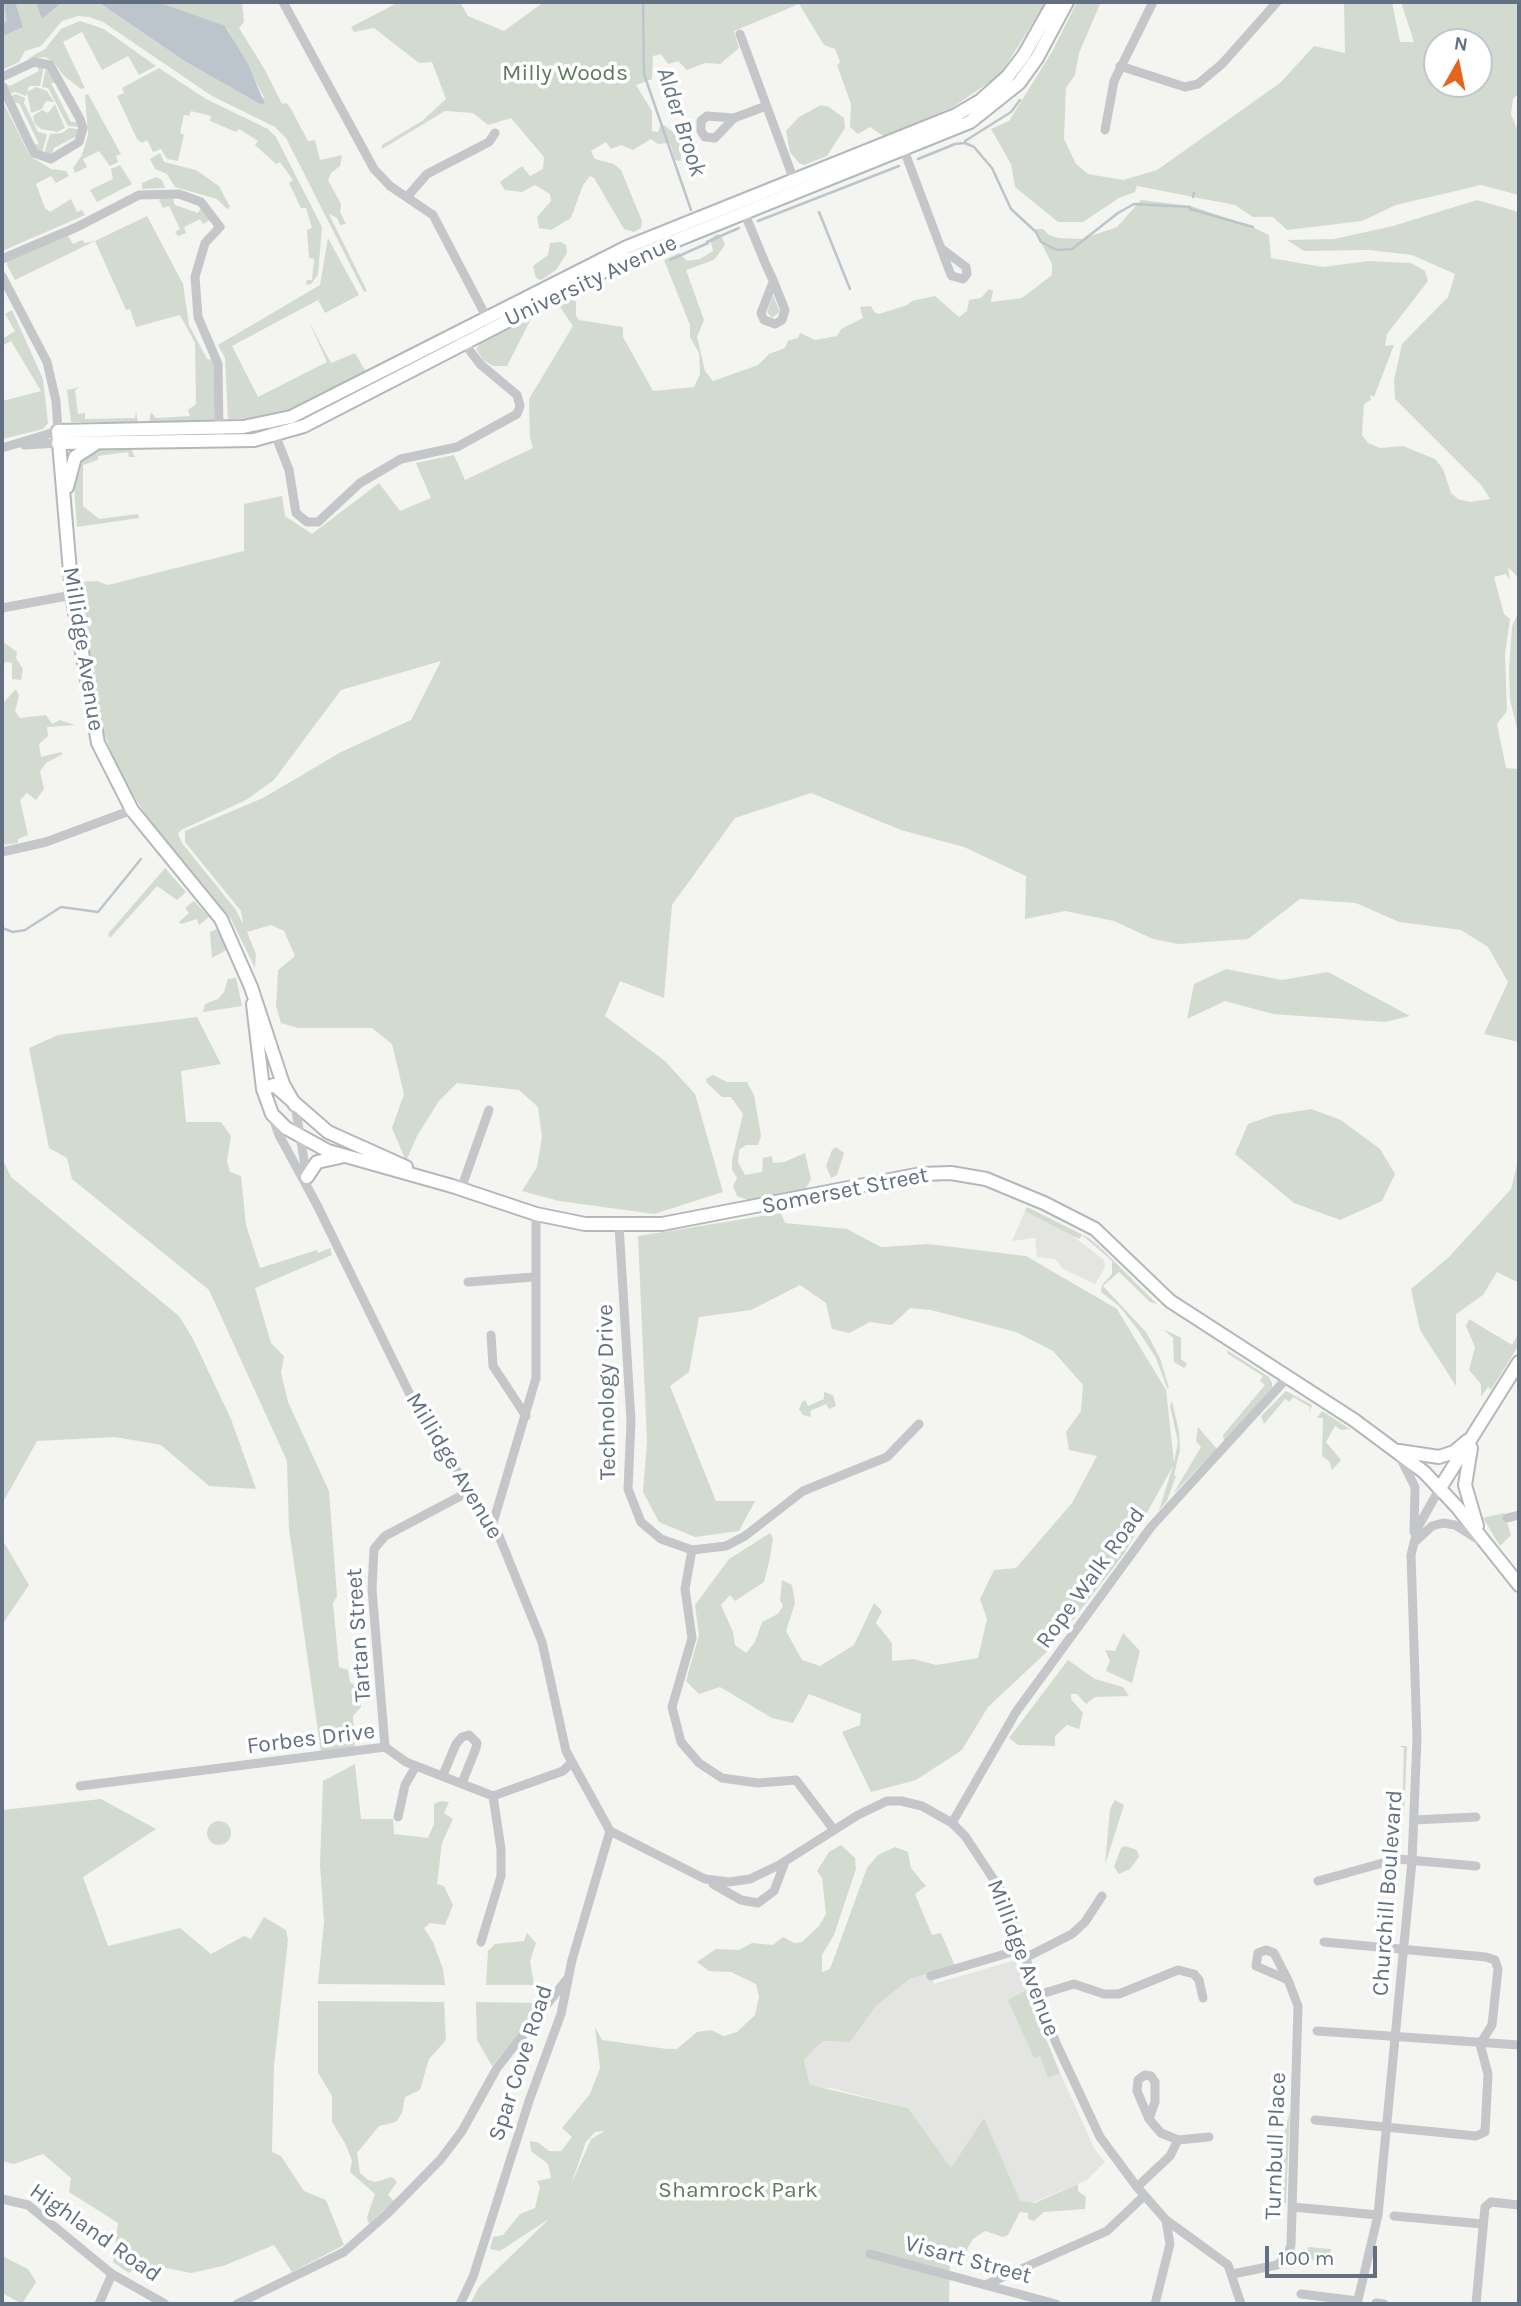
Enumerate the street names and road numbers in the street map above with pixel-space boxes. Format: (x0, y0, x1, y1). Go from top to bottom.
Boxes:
street label: University Avenue (500, 229, 682, 333)
street label: Millidge Avenue (56, 565, 110, 733)
street label: Somerset Street (759, 1161, 931, 1221)
street label: Technology Drive (592, 1304, 622, 1480)
street label: Millidge Avenue (400, 1388, 508, 1544)
street label: Rope Walk Road (1031, 1502, 1151, 1654)
street label: Tartan Street (341, 1567, 377, 1703)
street label: Forbes Drive (245, 1717, 377, 1761)
street label: Churchill Boulevard (1367, 1789, 1409, 1997)
street label: Millidge Avenue (980, 1876, 1066, 2040)
street label: Spar Cove Road (483, 1982, 559, 2144)
street label: Turnbull Place (1260, 2072, 1292, 2220)
street label: Highland Road (24, 2177, 166, 2289)
street label: Visart Street (902, 2230, 1034, 2290)

